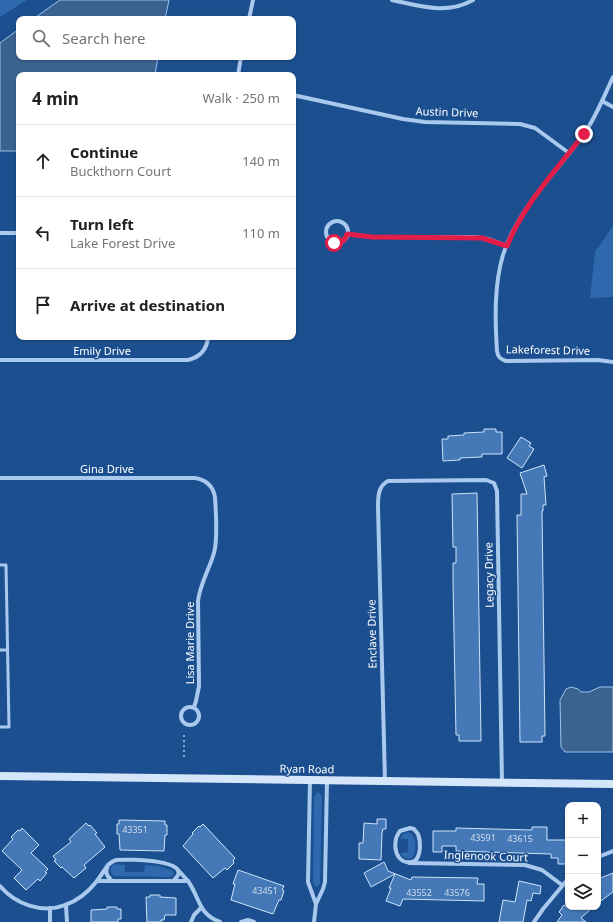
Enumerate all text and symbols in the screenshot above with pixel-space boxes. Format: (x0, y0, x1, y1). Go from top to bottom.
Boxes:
search box (16, 16, 296, 60)
icon: search (30, 27, 52, 49)
text: Search here (62, 28, 145, 48)
text: 4 min (32, 87, 79, 110)
text: Walk · 250 m (202, 89, 280, 107)
street label: Austin Drive (415, 103, 479, 120)
route end (575, 125, 593, 143)
text: Continue (70, 142, 138, 162)
icon: ahead (32, 150, 54, 172)
text: 140 m (242, 152, 280, 170)
text: Buckthorn Court (70, 162, 171, 180)
text: Turn left (70, 214, 134, 234)
icon: left (32, 222, 54, 244)
text: 110 m (242, 224, 280, 242)
text: Lake Forest Drive (70, 234, 175, 252)
route start (325, 234, 343, 252)
icon: arrive (32, 294, 54, 316)
text: Arrive at destination (70, 295, 225, 315)
street label: Lakeforest Drive (506, 341, 590, 358)
street label: Emily Drive (73, 343, 131, 358)
street label: Gina Drive (80, 461, 134, 476)
street label: Legacy Drive (480, 542, 497, 608)
street label: Enclave Drive (363, 599, 380, 669)
street label: Lisa Marie Drive (182, 602, 197, 684)
street label: Ryan Road (280, 761, 334, 776)
map controls (565, 802, 601, 910)
button: + (565, 802, 601, 838)
house number: 43351 (122, 823, 148, 836)
house number: 43591 (470, 831, 496, 844)
house number: 43615 (507, 832, 533, 845)
button: − (565, 838, 601, 874)
street label: Inglenook Court (444, 847, 528, 864)
button: layers (565, 874, 601, 910)
house number: 43451 (252, 884, 278, 897)
house number: 43552 (406, 886, 432, 899)
house number: 43576 (444, 886, 470, 899)

